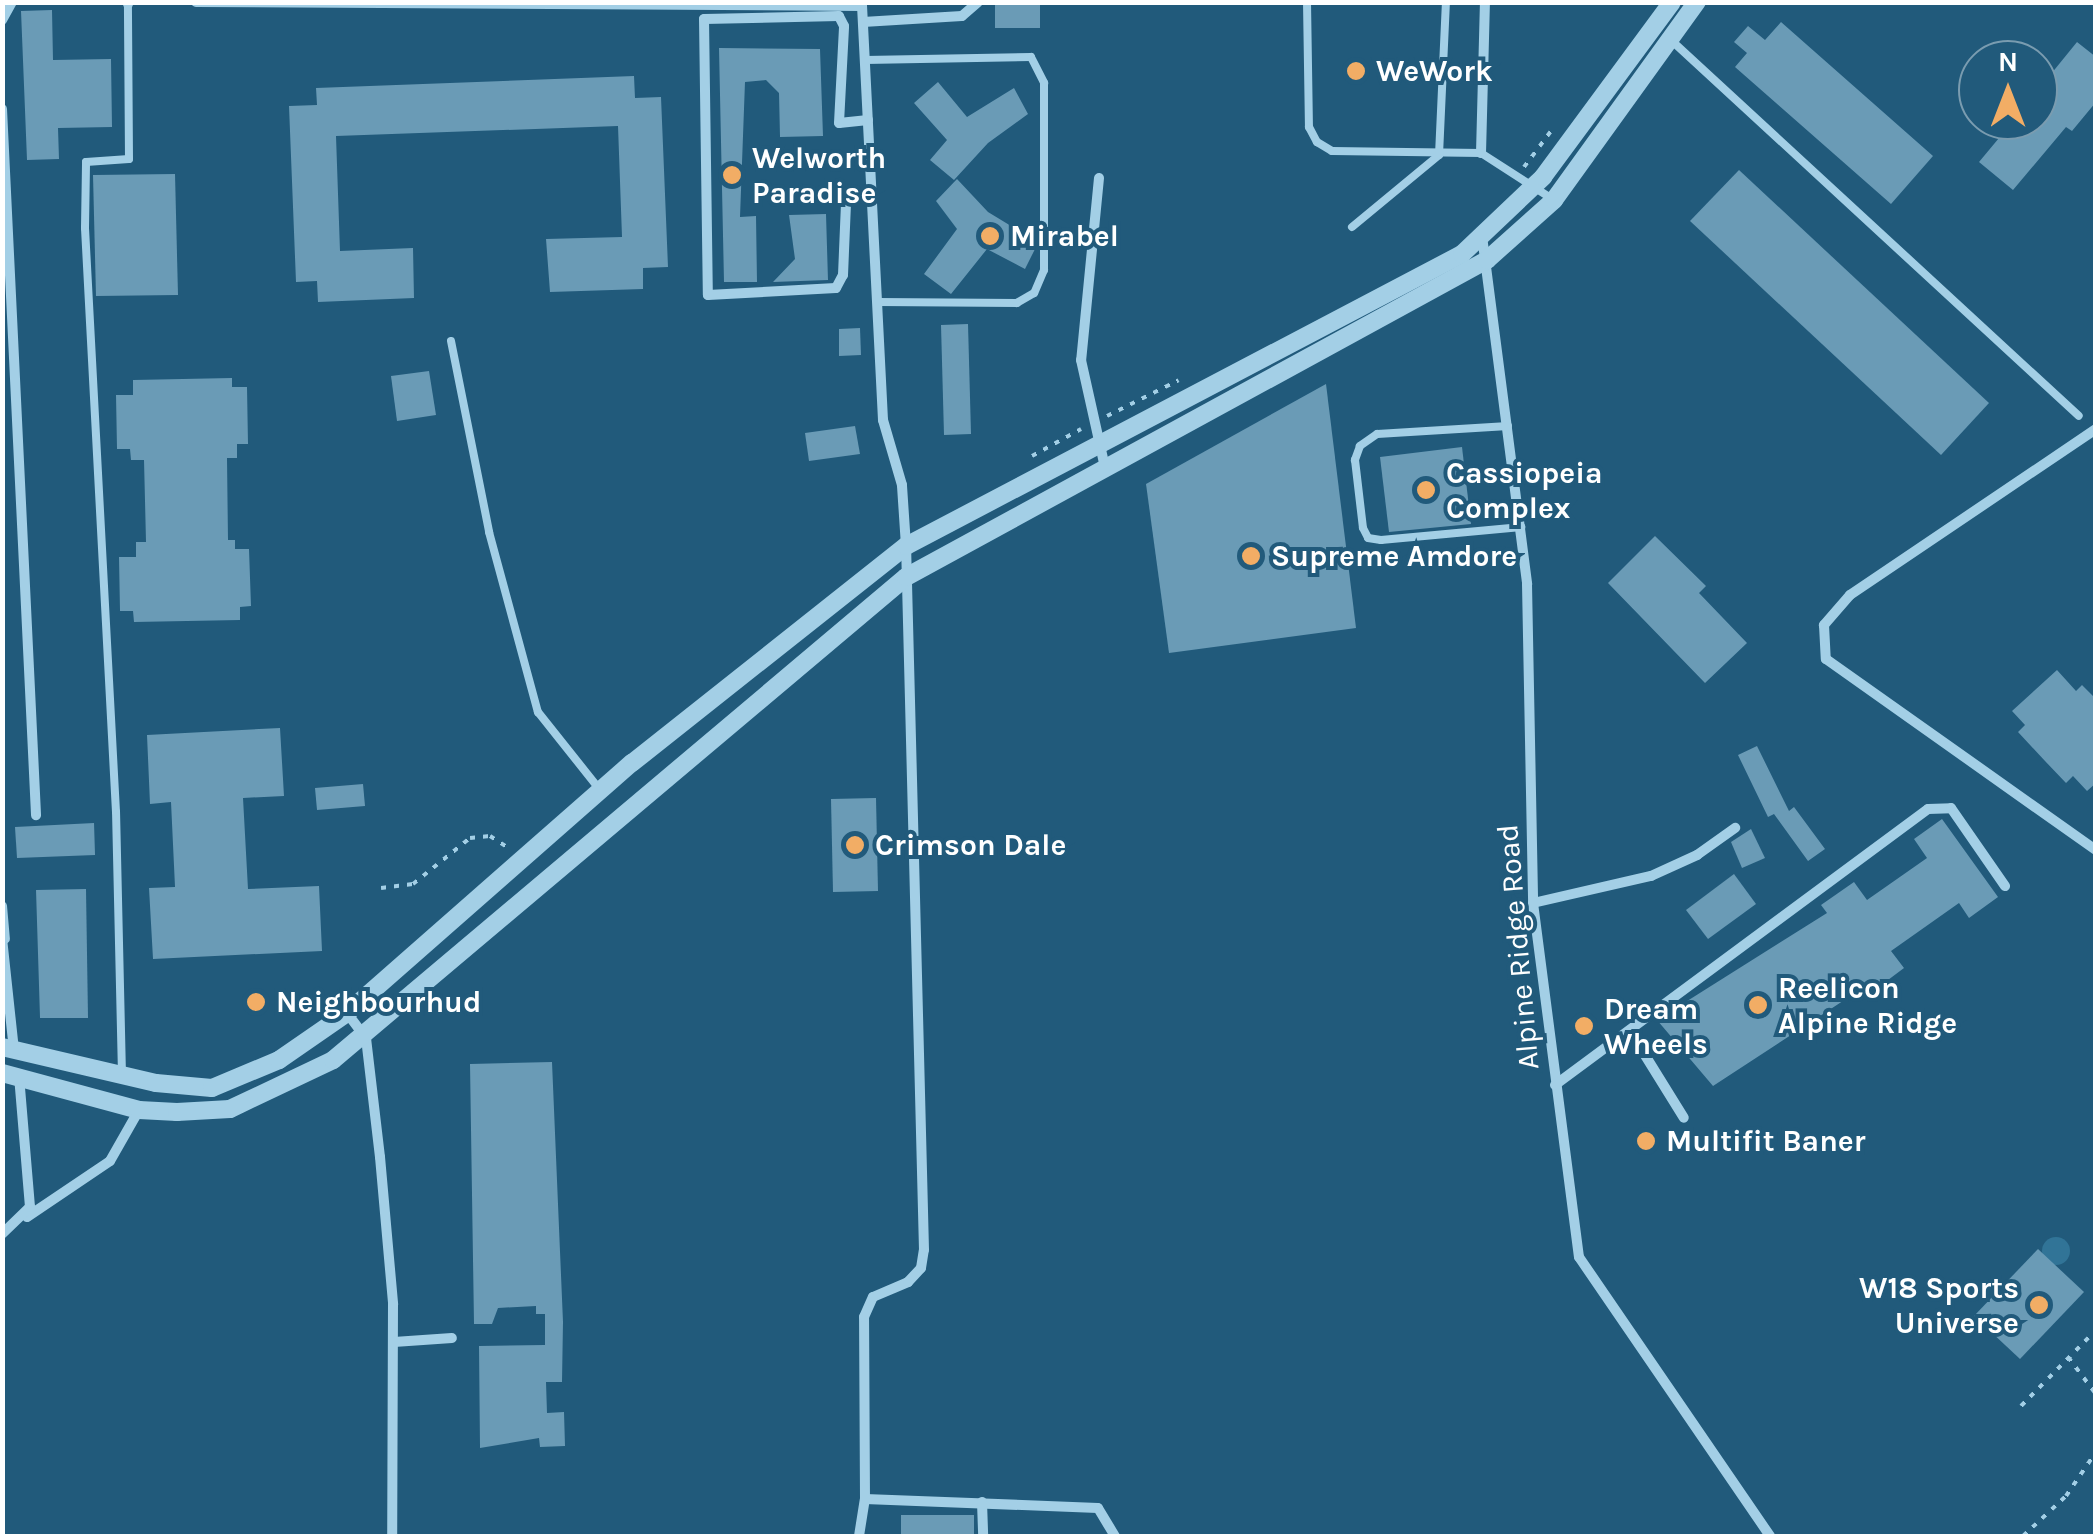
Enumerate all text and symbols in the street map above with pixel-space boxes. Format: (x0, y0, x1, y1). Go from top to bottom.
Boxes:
north arrow (1958, 40, 2058, 140)
text: N (1998, 45, 2018, 78)
place label: WeWork (1376, 53, 1493, 89)
marker: WeWork (1345, 60, 1367, 82)
place label: Welworth Paradise (752, 140, 886, 210)
marker: Welworth Paradise (721, 164, 743, 186)
place label: Mirabel (1010, 218, 1119, 254)
marker: Mirabel (979, 225, 1001, 247)
place label: Cassiopeia Complex (1446, 455, 1603, 526)
marker: Cassiopeia Complex (1415, 479, 1437, 501)
place label: Supreme Amdore (1271, 538, 1517, 574)
marker: Supreme Amdore (1240, 545, 1262, 567)
street label: Alpine Ridge Road (1489, 823, 1547, 1071)
place label: Crimson Dale (875, 827, 1066, 863)
marker: Crimson Dale (844, 834, 866, 856)
place label: Reelicon Alpine Ridge (1778, 970, 1957, 1040)
place label: Neighbourhud (276, 984, 481, 1020)
marker: Neighbourhud (245, 991, 267, 1013)
place label: Dream Wheels (1604, 991, 1708, 1062)
marker: Reelicon Alpine Ridge (1747, 994, 1769, 1016)
marker: Dream Wheels (1573, 1015, 1595, 1037)
place label: Multifit Baner (1666, 1123, 1866, 1159)
marker: Multifit Baner (1635, 1130, 1657, 1152)
place label: W18 Sports Universe (1859, 1270, 2019, 1340)
marker: W18 Sports Universe (2028, 1294, 2050, 1316)

